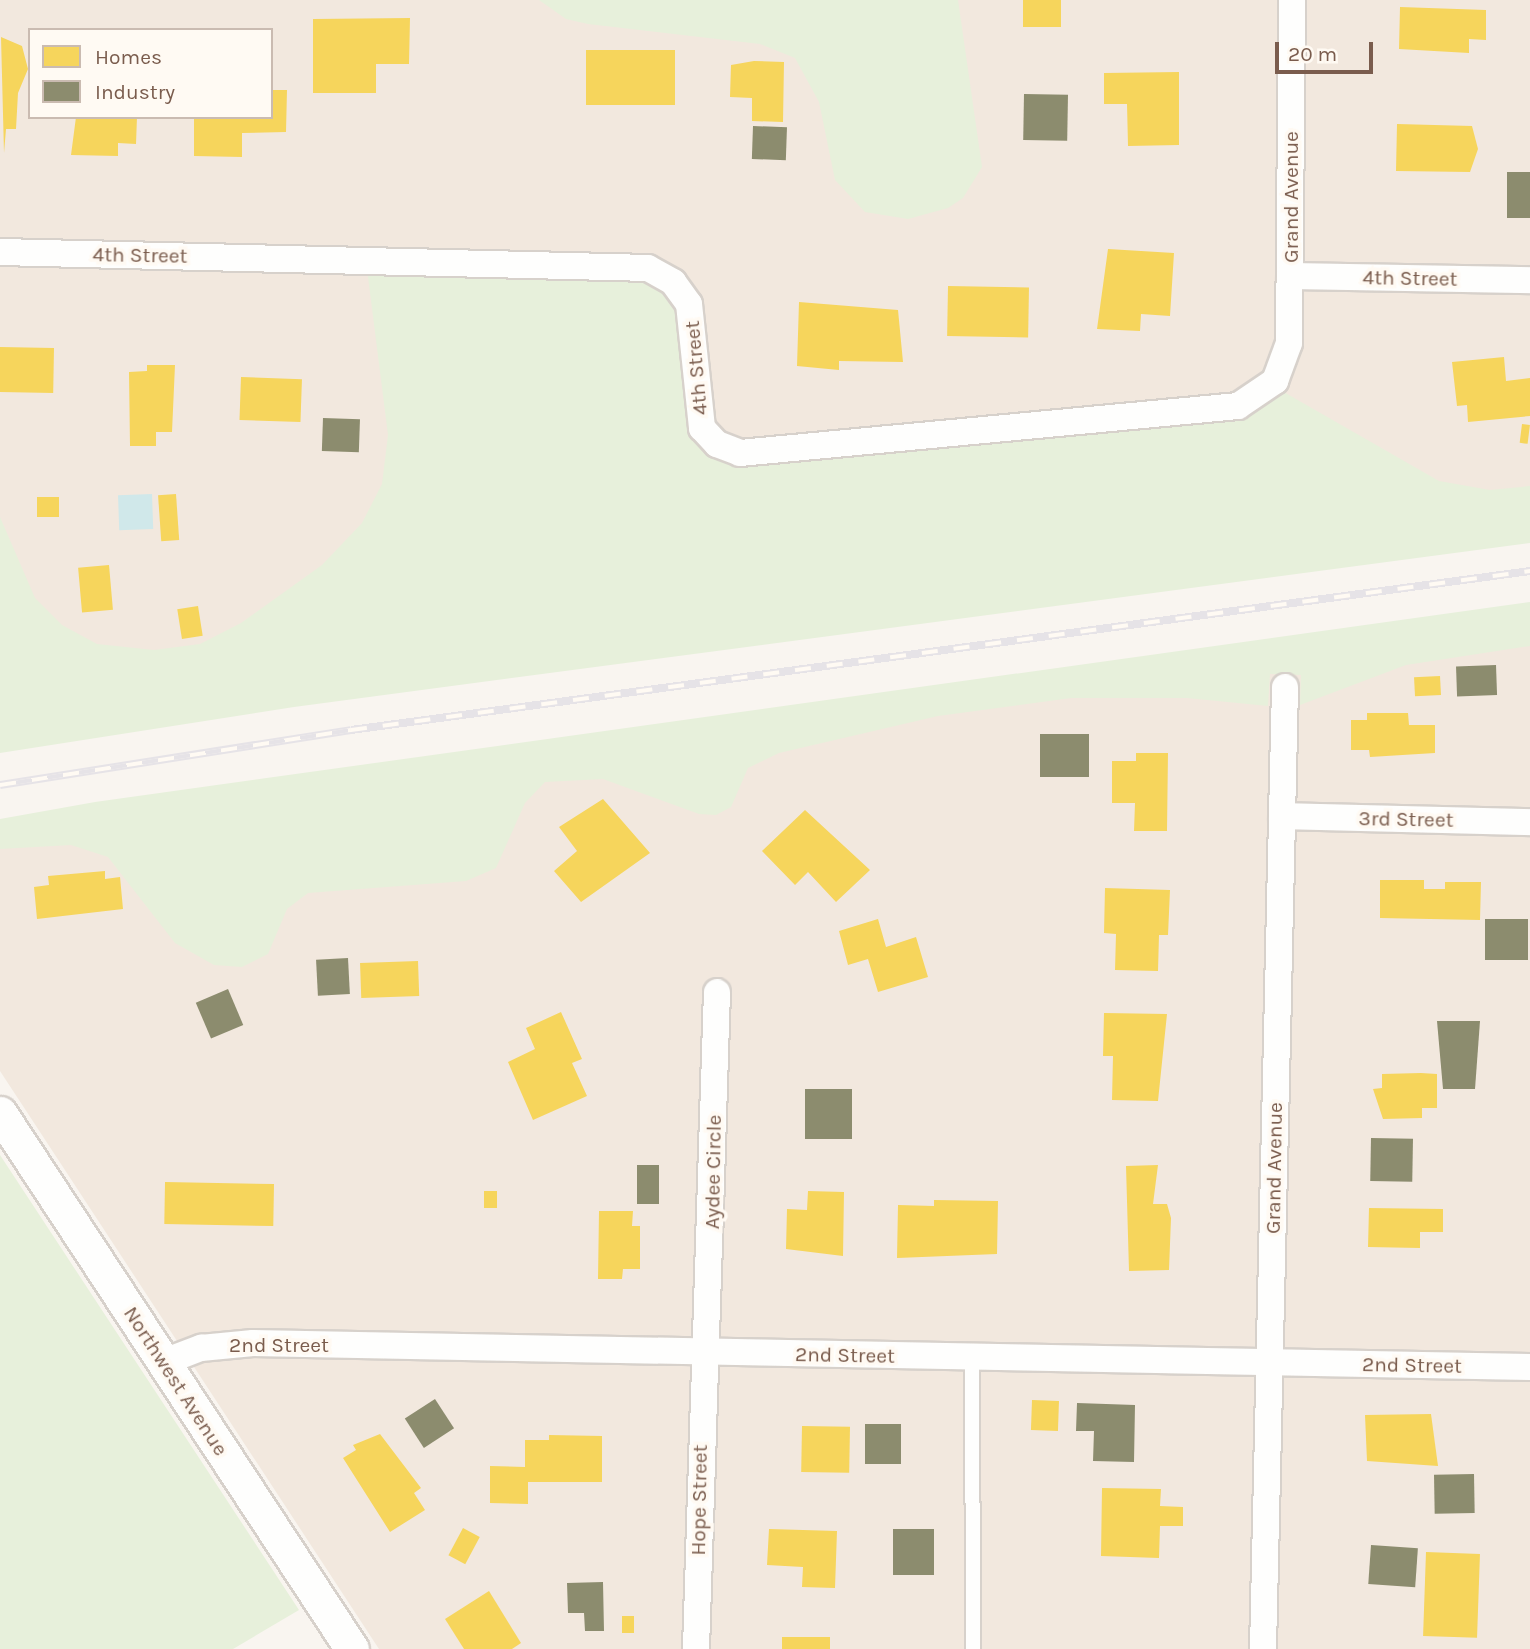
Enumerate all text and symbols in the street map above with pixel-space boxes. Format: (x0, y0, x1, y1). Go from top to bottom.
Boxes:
legend (28, 28, 273, 119)
scale bar (1278, 28, 1376, 72)
text: 20 m (1288, 42, 1337, 66)
text: Homes (95, 45, 162, 69)
text: Industry (95, 80, 175, 104)
street label: Grand Avenue (1278, 131, 1304, 263)
street label: 4th Street (92, 242, 188, 268)
street label: 4th Street (1362, 265, 1458, 291)
street label: 4th Street (679, 320, 713, 416)
street label: 3rd Street (1358, 806, 1454, 832)
street label: Grand Avenue (1260, 1102, 1288, 1234)
street label: Aydee Circle (699, 1115, 727, 1229)
street label: Northwest Avenue (118, 1302, 234, 1460)
street label: 2nd Street (229, 1332, 329, 1358)
street label: 2nd Street (795, 1342, 895, 1368)
street label: 2nd Street (1362, 1352, 1462, 1378)
street label: Hope Street (685, 1444, 713, 1556)

